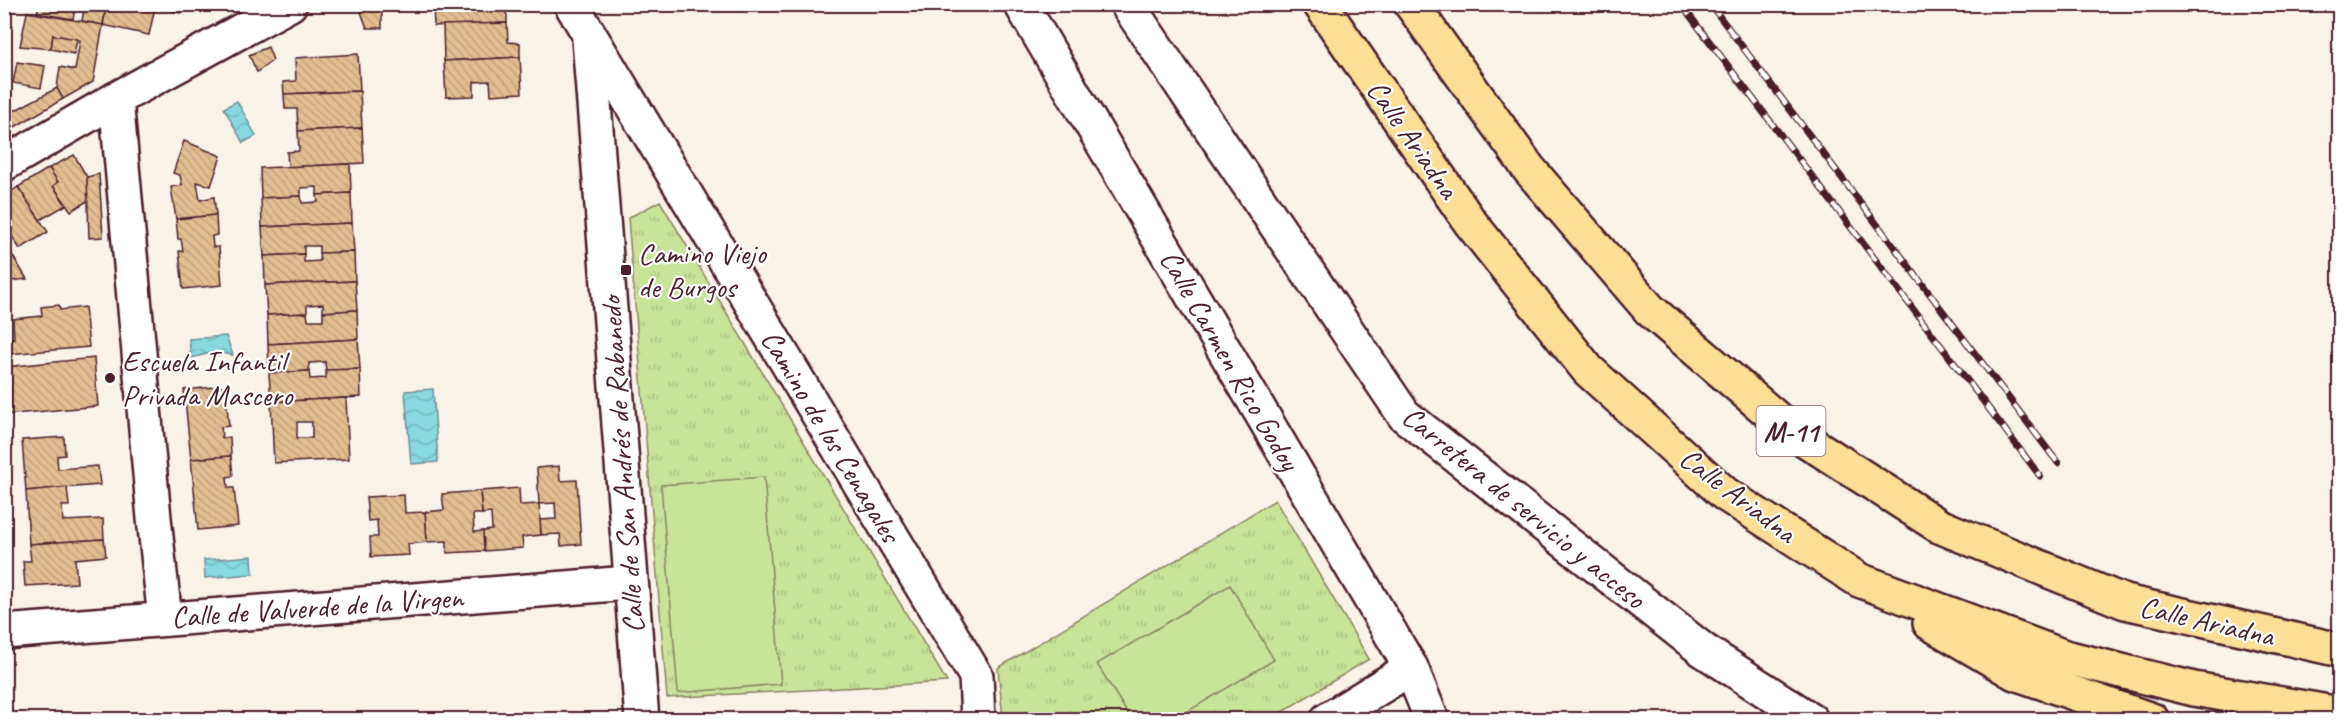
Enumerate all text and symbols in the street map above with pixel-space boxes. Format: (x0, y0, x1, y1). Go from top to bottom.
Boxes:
street label: Calle Ariadna (1358, 72, 1469, 207)
place label: Camino Viejo de Burgos (638, 234, 767, 306)
street label: Calle Carmen Rico Godoy (1151, 243, 1309, 478)
marker: Camino Viejo de Burgos (619, 263, 633, 277)
street label: Calle de San Andrés de Rabanedo (591, 292, 653, 635)
street label: Camino de los Cenagales (753, 323, 911, 552)
place label: Escuela Infantil Privada Mascero (122, 342, 294, 414)
marker: Escuela Infantil Privada Mascero (103, 371, 117, 385)
street label: Carretera de servicio y acceso (1395, 397, 1654, 618)
road number: M-11 (1756, 406, 1826, 456)
street label: Calle Ariadna (1672, 439, 1805, 552)
street label: Calle de Valverde de la Virgen (170, 578, 465, 636)
street label: Calle Ariadna (2136, 587, 2280, 655)

